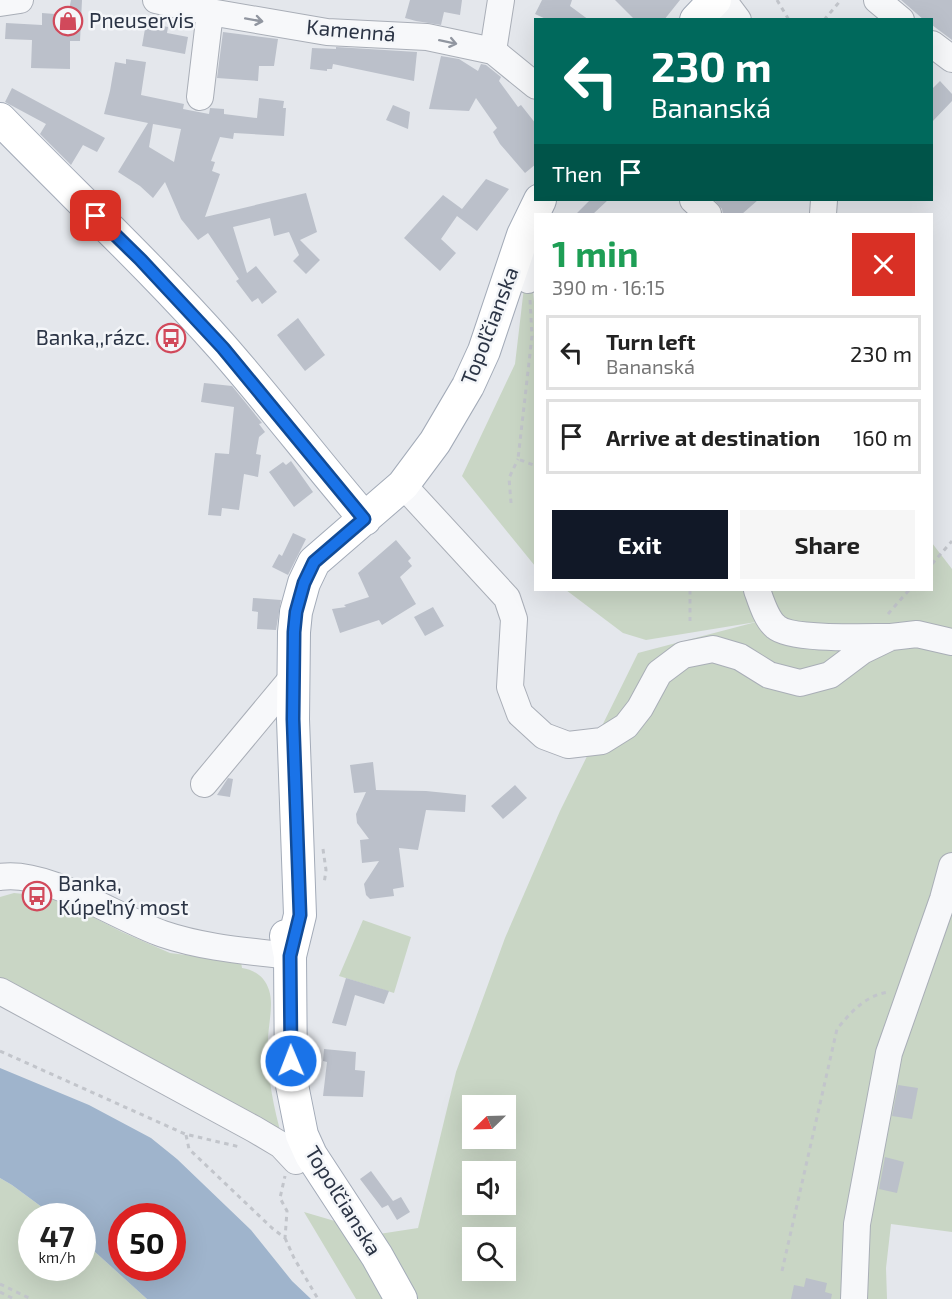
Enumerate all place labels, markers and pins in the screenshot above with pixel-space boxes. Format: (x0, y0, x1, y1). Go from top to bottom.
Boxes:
shop icon: Pneuservis (52, 5, 84, 37)
place label: Pneuservis (89, 7, 194, 32)
pin (70, 190, 121, 241)
bus stop icon: Banka,,rázc. (155, 322, 187, 354)
place label: Banka,,rázc. (36, 324, 150, 349)
place label: Banka, Kúpeľný most (58, 870, 189, 919)
bus stop icon: Banka, Kúpeľný most (21, 880, 53, 912)

